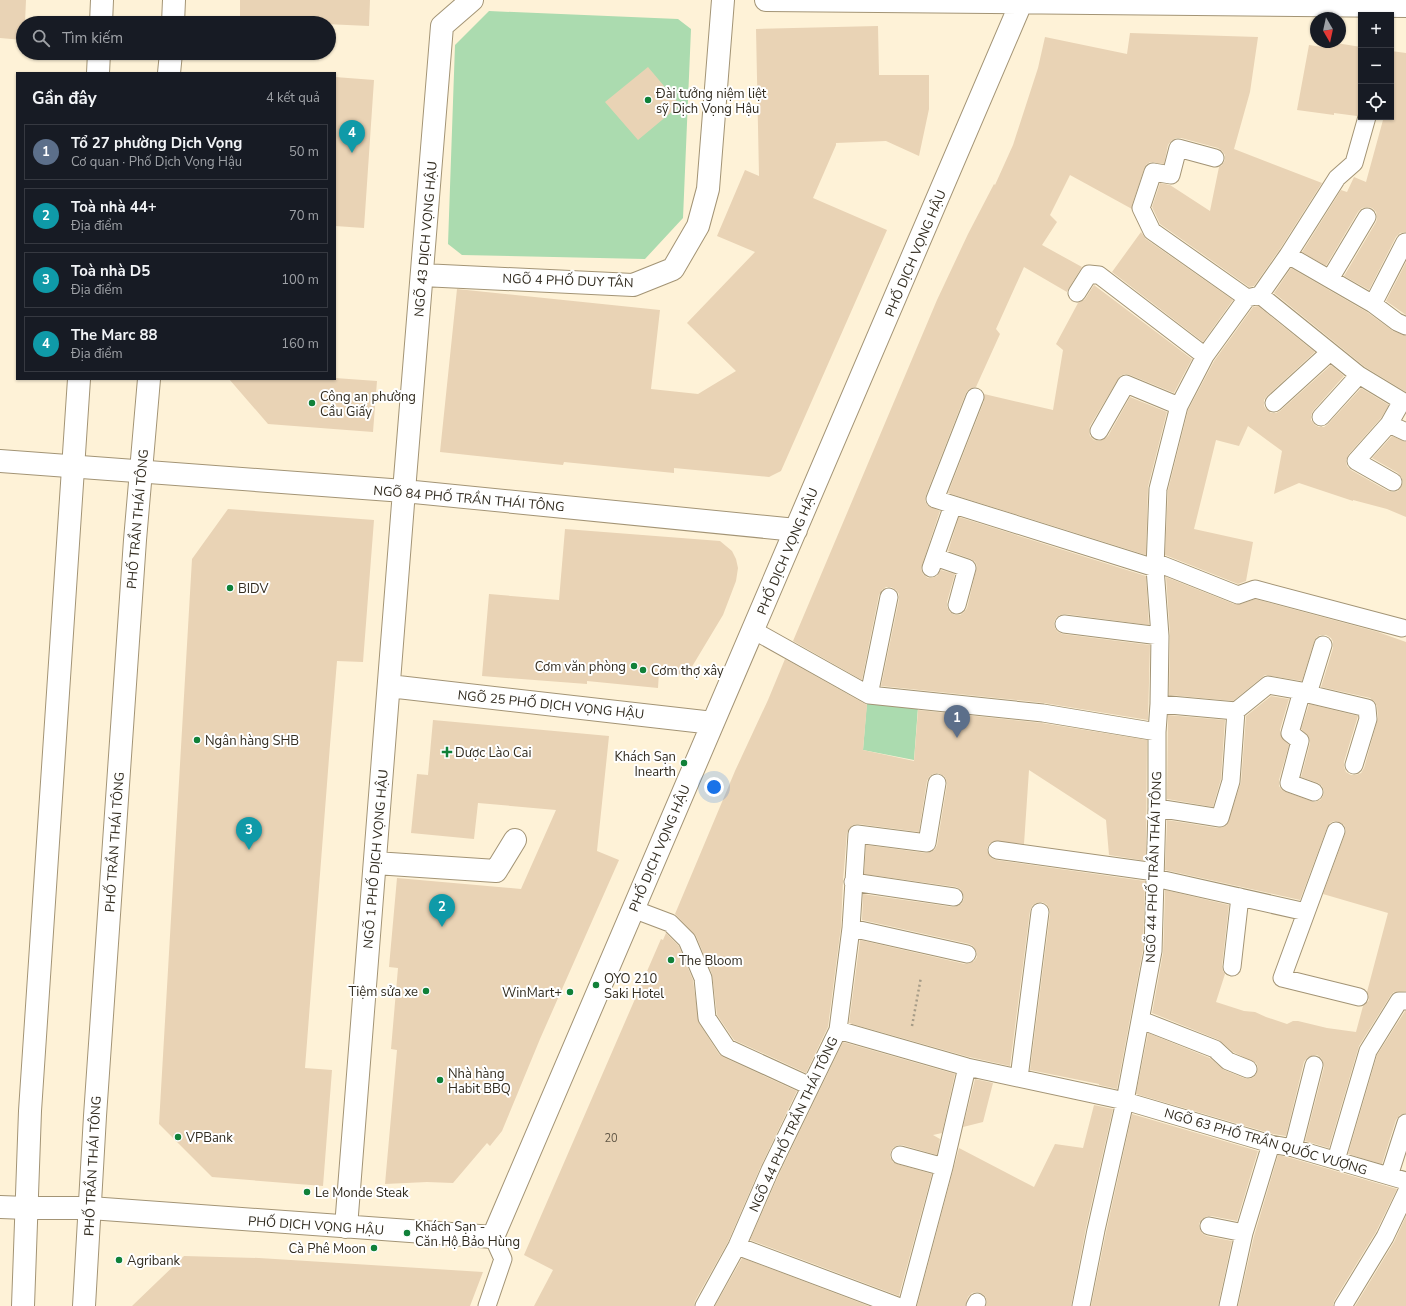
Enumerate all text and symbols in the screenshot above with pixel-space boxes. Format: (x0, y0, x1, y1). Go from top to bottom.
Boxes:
north arrow (1310, 12, 1346, 48)
map controls (1358, 12, 1394, 120)
button: + (1358, 12, 1394, 48)
search box (16, 16, 336, 60)
icon: search (30, 27, 52, 49)
text: Tìm kiếm (62, 28, 123, 48)
button: − (1358, 48, 1394, 84)
button: locate (1358, 84, 1394, 120)
place label: Đài tưởng niệm liệt sỹ Dịch Vọng Hậu (655, 85, 767, 118)
text: Gần đây (32, 87, 97, 110)
text: 4 kết quả (266, 89, 320, 107)
marker: Đài tưởng niệm liệt sỹ Dịch Vọng Hậu (643, 95, 653, 105)
pin: 4 (339, 120, 365, 153)
text: Tổ 27 phường Dịch Vọng (71, 133, 242, 153)
text: 1 (42, 143, 50, 161)
text: 50 m (289, 143, 319, 161)
text: Cơ quan · Phố Dịch Vọng Hậu (71, 153, 242, 171)
street label: NGÕ 43 DỊCH VỌNG HẬU (410, 161, 442, 318)
street label: PHỐ DỊCH VỌNG HẬU (879, 186, 951, 320)
text: Toà nhà 44+ (71, 197, 157, 217)
text: 2 (42, 207, 50, 225)
text: 70 m (289, 207, 319, 225)
text: Địa điểm (71, 217, 123, 235)
text: Toà nhà D5 (71, 261, 150, 281)
street label: NGÕ 4 PHỐ DUY TÂN (502, 268, 634, 292)
text: 3 (42, 271, 50, 289)
text: 100 m (281, 271, 319, 289)
text: Địa điểm (71, 281, 123, 299)
text: The Marc 88 (71, 325, 157, 345)
text: 4 (42, 335, 50, 353)
text: 160 m (281, 335, 319, 353)
text: Địa điểm (71, 345, 123, 363)
place label: Công an phường Cầu Giấy (320, 388, 416, 421)
marker: Công an phường Cầu Giấy (307, 398, 317, 408)
street label: PHỐ TRẦN THÁI TÔNG (121, 448, 153, 590)
street label: NGÕ 84 PHỐ TRẦN THÁI TÔNG (373, 480, 565, 516)
street label: PHỐ DỊCH VỌNG HẬU (751, 484, 823, 618)
place label: BIDV (238, 580, 269, 598)
marker: BIDV (225, 583, 235, 593)
place label: Cơm văn phòng (535, 658, 626, 676)
marker: Cơm văn phòng (629, 661, 639, 671)
place label: Cơm thợ xây (651, 662, 724, 680)
marker: Cơm thợ xây (638, 665, 648, 675)
street label: NGÕ 25 PHỐ DỊCH VỌNG HẬU (457, 684, 645, 724)
pin: 1 (944, 705, 970, 738)
place label: Ngân hàng SHB (205, 732, 299, 750)
marker: Ngân hàng SHB (192, 735, 202, 745)
place label: Dược Lào Cai (455, 744, 532, 762)
marker: Dược Lào Cai (442, 747, 452, 757)
place label: Khách Sạn Inearth (615, 748, 676, 781)
marker: Khách Sạn Inearth (679, 758, 689, 768)
street label: NGÕ 1 PHỐ DỊCH VỌNG HẬU (357, 769, 393, 949)
street label: PHỐ TRẦN THÁI TÔNG (99, 771, 129, 913)
street label: NGÕ 44 PHỐ TRẦN THÁI TÔNG (1140, 771, 1166, 963)
your location (704, 777, 724, 797)
street label: PHỐ DỊCH VỌNG HẬU (623, 781, 695, 915)
pin: 3 (236, 817, 262, 850)
pin: 2 (429, 894, 455, 927)
place label: The Bloom (679, 952, 743, 970)
marker: The Bloom (666, 955, 676, 965)
place label: OYO 210 Saki Hotel (604, 970, 664, 1003)
marker: OYO 210 Saki Hotel (591, 980, 601, 990)
place label: Tiệm sửa xe (348, 983, 418, 1001)
place label: WinMart+ (502, 984, 562, 1002)
marker: Tiệm sửa xe (421, 986, 431, 996)
marker: WinMart+ (565, 987, 575, 997)
street label: NGÕ 44 PHỐ TRẦN THÁI TÔNG (743, 1033, 843, 1215)
place label: Nhà hàng Habit BBQ (448, 1065, 511, 1098)
marker: Nhà hàng Habit BBQ (435, 1075, 445, 1085)
street label: PHỐ TRẦN THÁI TÔNG (78, 1095, 106, 1237)
street label: NGÕ 63 PHỐ TRẦN QUỐC VƯỢNG (1162, 1102, 1370, 1180)
place label: VPBank (185, 1129, 233, 1147)
house number: 20 (604, 1131, 618, 1146)
marker: VPBank (173, 1132, 183, 1142)
place label: Le Monde Steak (315, 1184, 409, 1202)
marker: Le Monde Steak (302, 1187, 312, 1197)
street label: PHỐ DỊCH VỌNG HẬU (247, 1210, 385, 1240)
place label: Khách Sạn - Căn Hộ Bảo Hùng (415, 1218, 520, 1251)
marker: Khách Sạn - Căn Hộ Bảo Hùng (402, 1228, 412, 1238)
place label: Cà Phê Moon (288, 1240, 366, 1258)
marker: Cà Phê Moon (369, 1243, 379, 1253)
place label: Agribank (127, 1252, 181, 1270)
marker: Agribank (114, 1255, 124, 1265)

